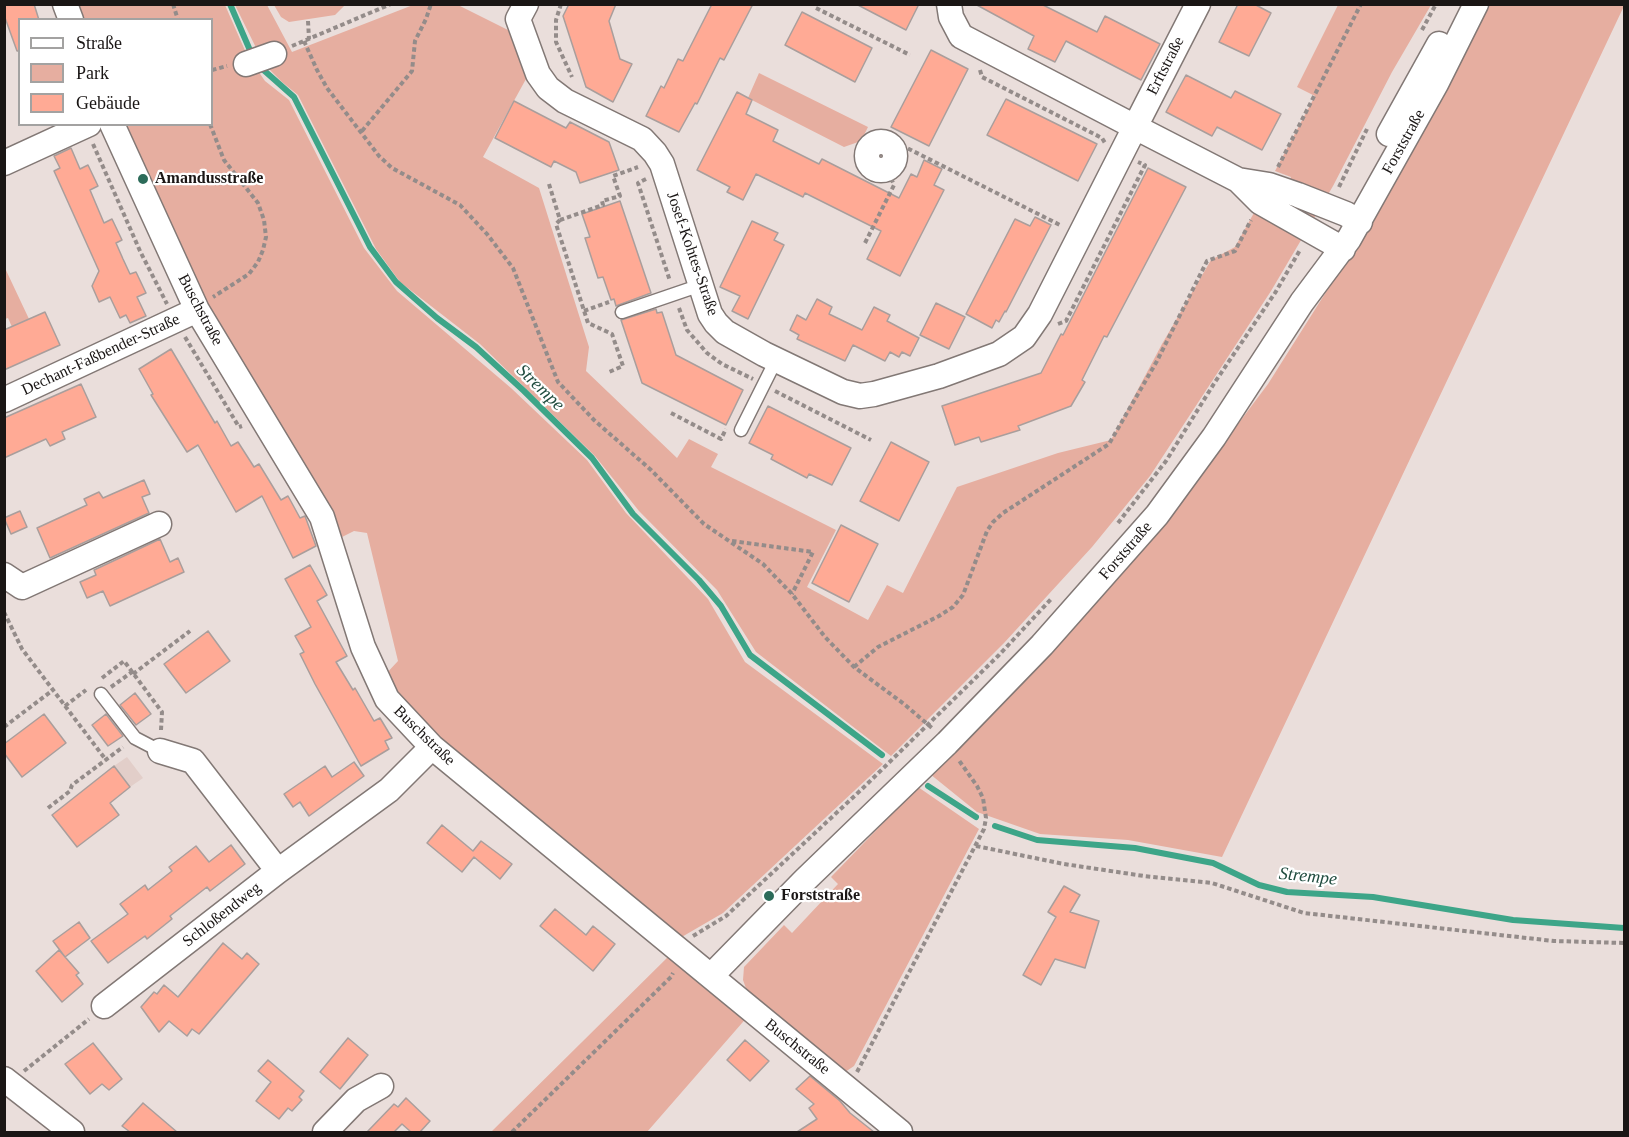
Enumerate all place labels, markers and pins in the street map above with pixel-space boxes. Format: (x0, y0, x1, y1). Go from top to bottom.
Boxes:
place label: Amandusstraße (155, 169, 263, 189)
marker: Amandusstraße (136, 172, 150, 186)
place label: Forststraße (781, 886, 860, 906)
marker: Forststraße (762, 889, 776, 903)

